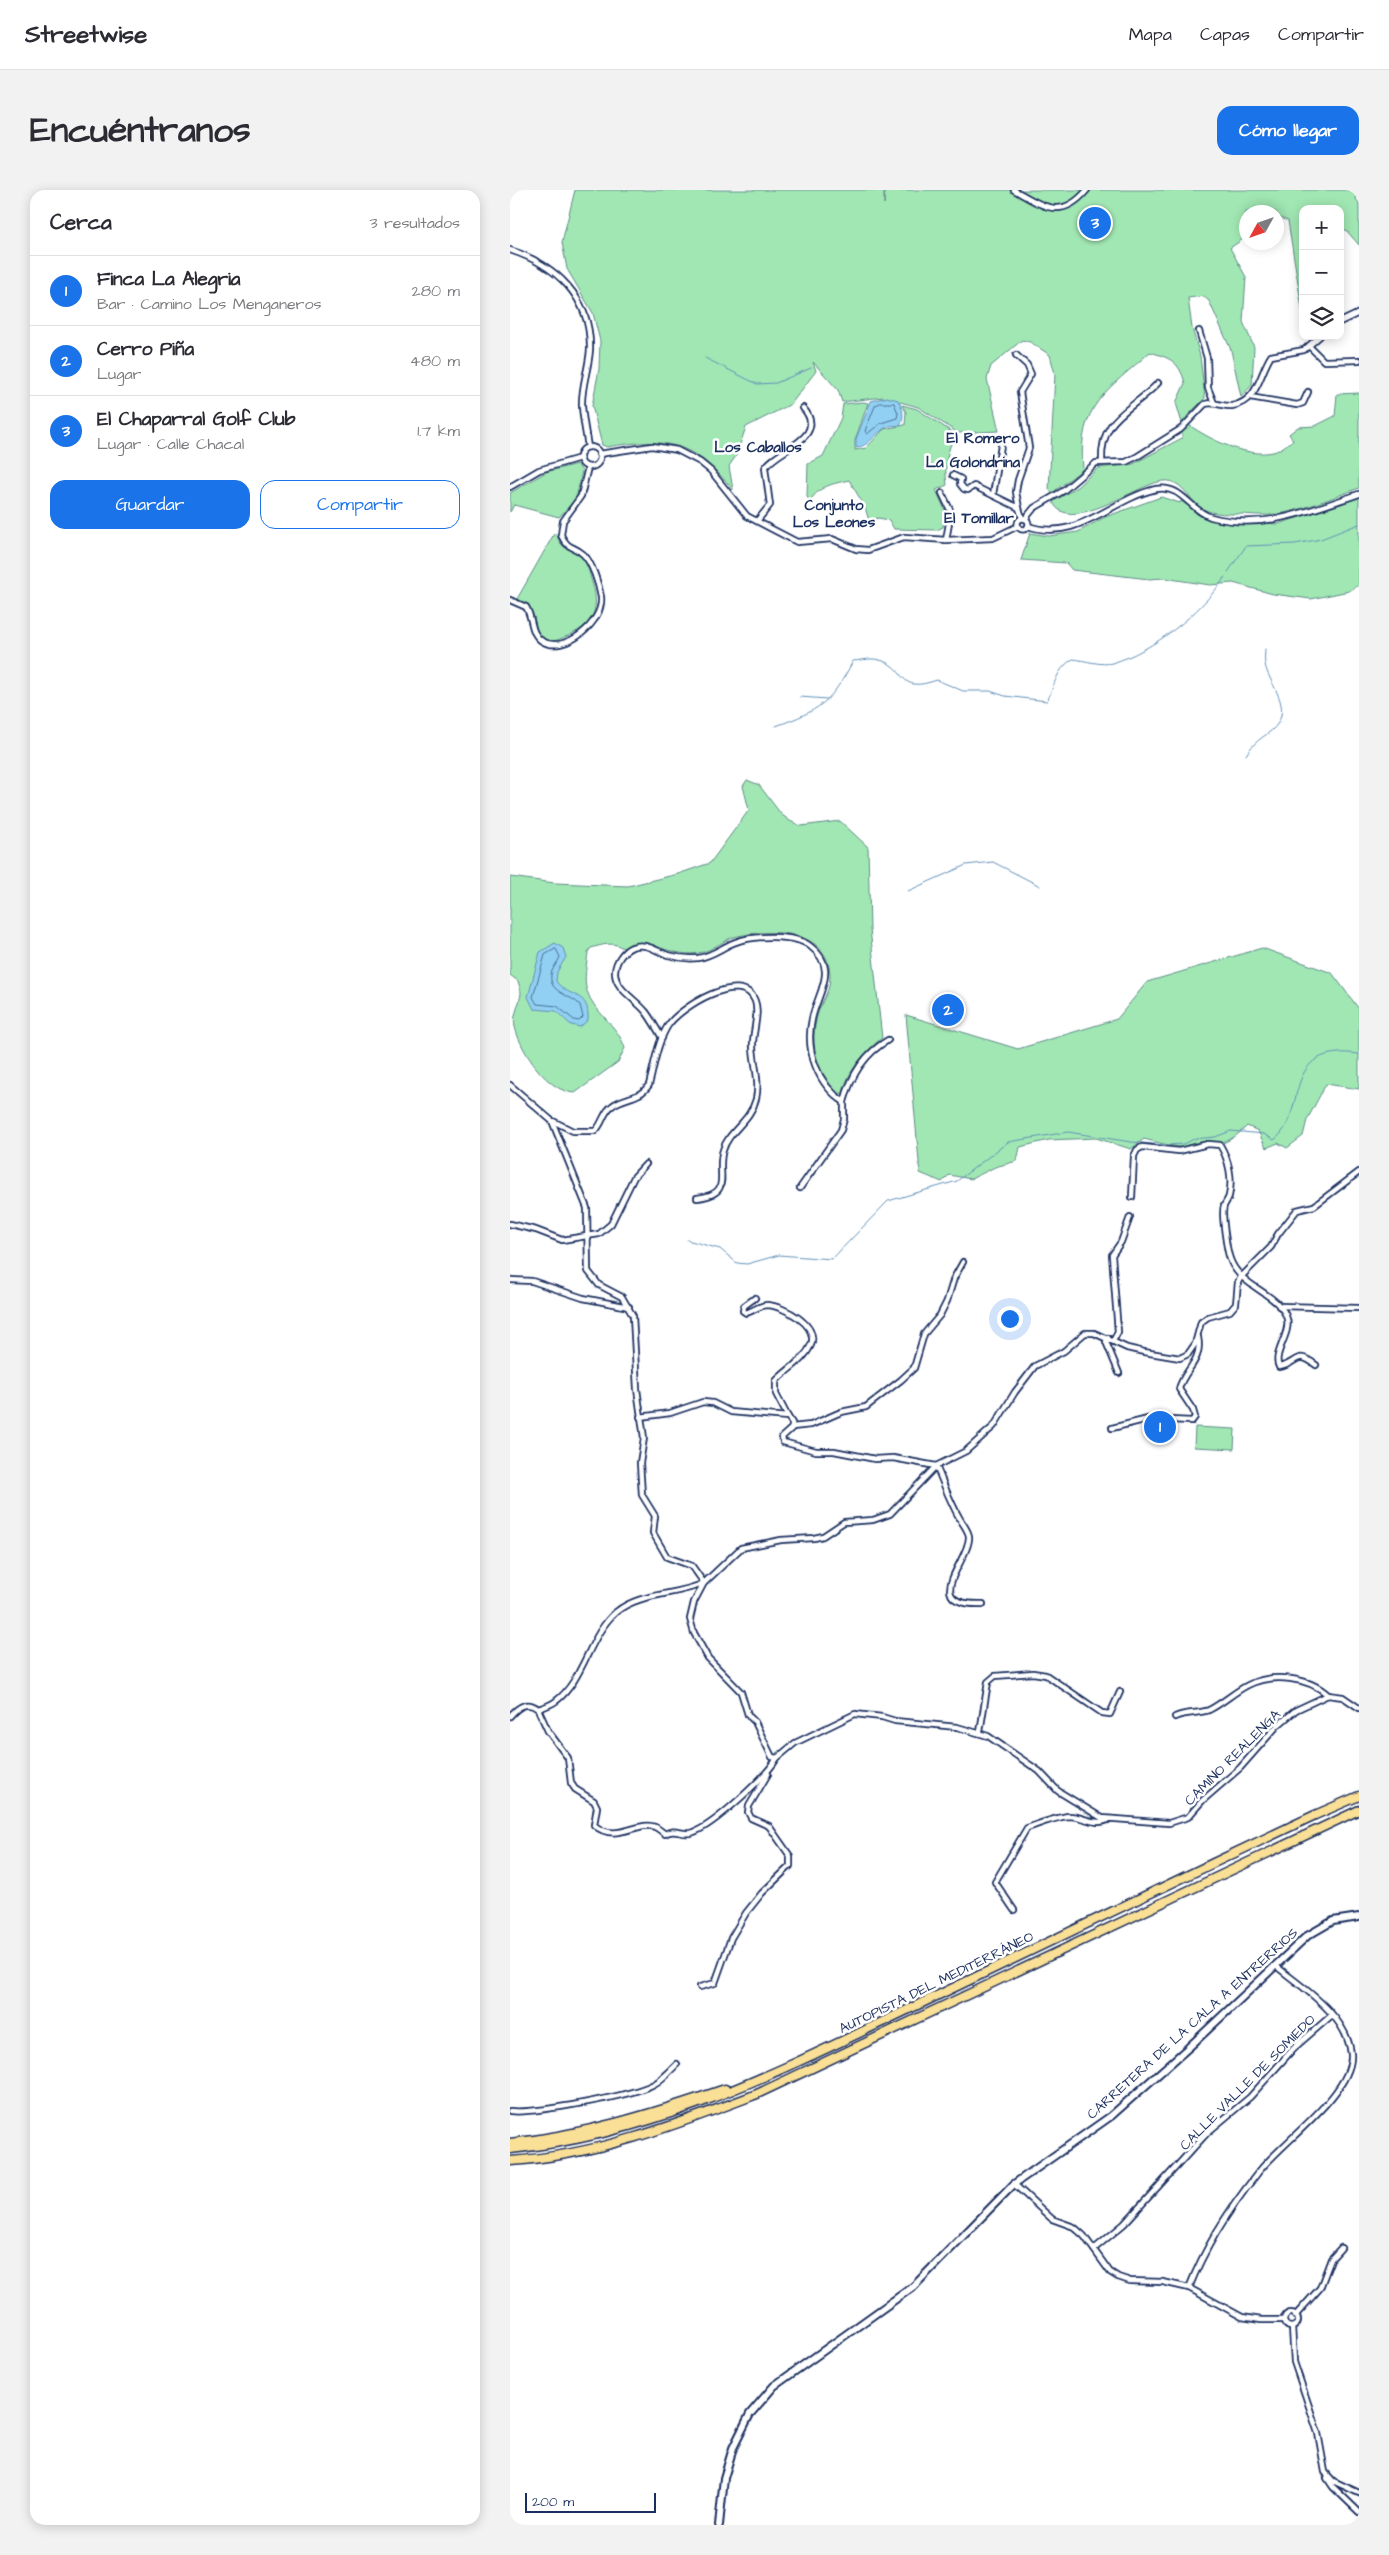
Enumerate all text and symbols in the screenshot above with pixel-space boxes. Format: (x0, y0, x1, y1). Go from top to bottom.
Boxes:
text: Streetwise (25, 18, 147, 52)
text: Mapa (1129, 22, 1172, 47)
text: Capas (1200, 22, 1250, 47)
text: Compartir (1278, 22, 1364, 47)
text: Encuéntranos (30, 106, 251, 155)
button: Cómo llegar (1217, 106, 1359, 155)
pin: 3 (1079, 204, 1111, 242)
north arrow (1239, 205, 1284, 250)
map controls (1299, 205, 1344, 340)
button: + (1299, 205, 1344, 250)
text: Cerca (50, 208, 112, 237)
text: 3 resultados (369, 212, 460, 234)
button: − (1299, 250, 1344, 295)
text: Finca La Alegria (97, 266, 241, 293)
text: 1 (65, 280, 67, 302)
text: 280 m (412, 280, 460, 302)
text: Bar · Camino Los Menganeros (97, 293, 321, 315)
button: layers (1299, 295, 1344, 340)
text: Cerro Piña (97, 336, 194, 363)
text: 2 (61, 350, 71, 372)
text: 480 m (410, 350, 460, 372)
text: Lugar (97, 363, 141, 385)
text: El Chaparral Golf Club (97, 406, 295, 433)
text: 3 (62, 420, 70, 442)
text: 1.7 km (417, 420, 460, 442)
district label: El Romero (947, 428, 1020, 449)
text: Lugar · Calle Chacal (97, 433, 244, 455)
district label: Los Caballos (714, 437, 802, 458)
district label: La Golondrina (926, 452, 1021, 473)
button: Guardar (50, 480, 250, 529)
button: Compartir (260, 480, 460, 529)
district label: Conjunto Los Leones (793, 495, 876, 533)
district label: El Tomillar (944, 508, 1015, 529)
pin: 2 (932, 991, 964, 1029)
your location (997, 1306, 1023, 1332)
pin: 1 (1144, 1408, 1176, 1446)
street label: CAMINO REALENGA (1180, 1705, 1285, 1810)
street label: CARRETERA DE LA CALA A ENTRERRIOS (1083, 1923, 1303, 2124)
street label: AUTOPISTA DEL MEDITERRÁNEO (836, 1927, 1037, 2039)
street label: CALLE VALLE DE SOMIEDO (1175, 2010, 1320, 2155)
scale bar (525, 2490, 656, 2513)
text: 200 m (532, 2492, 574, 2512)

